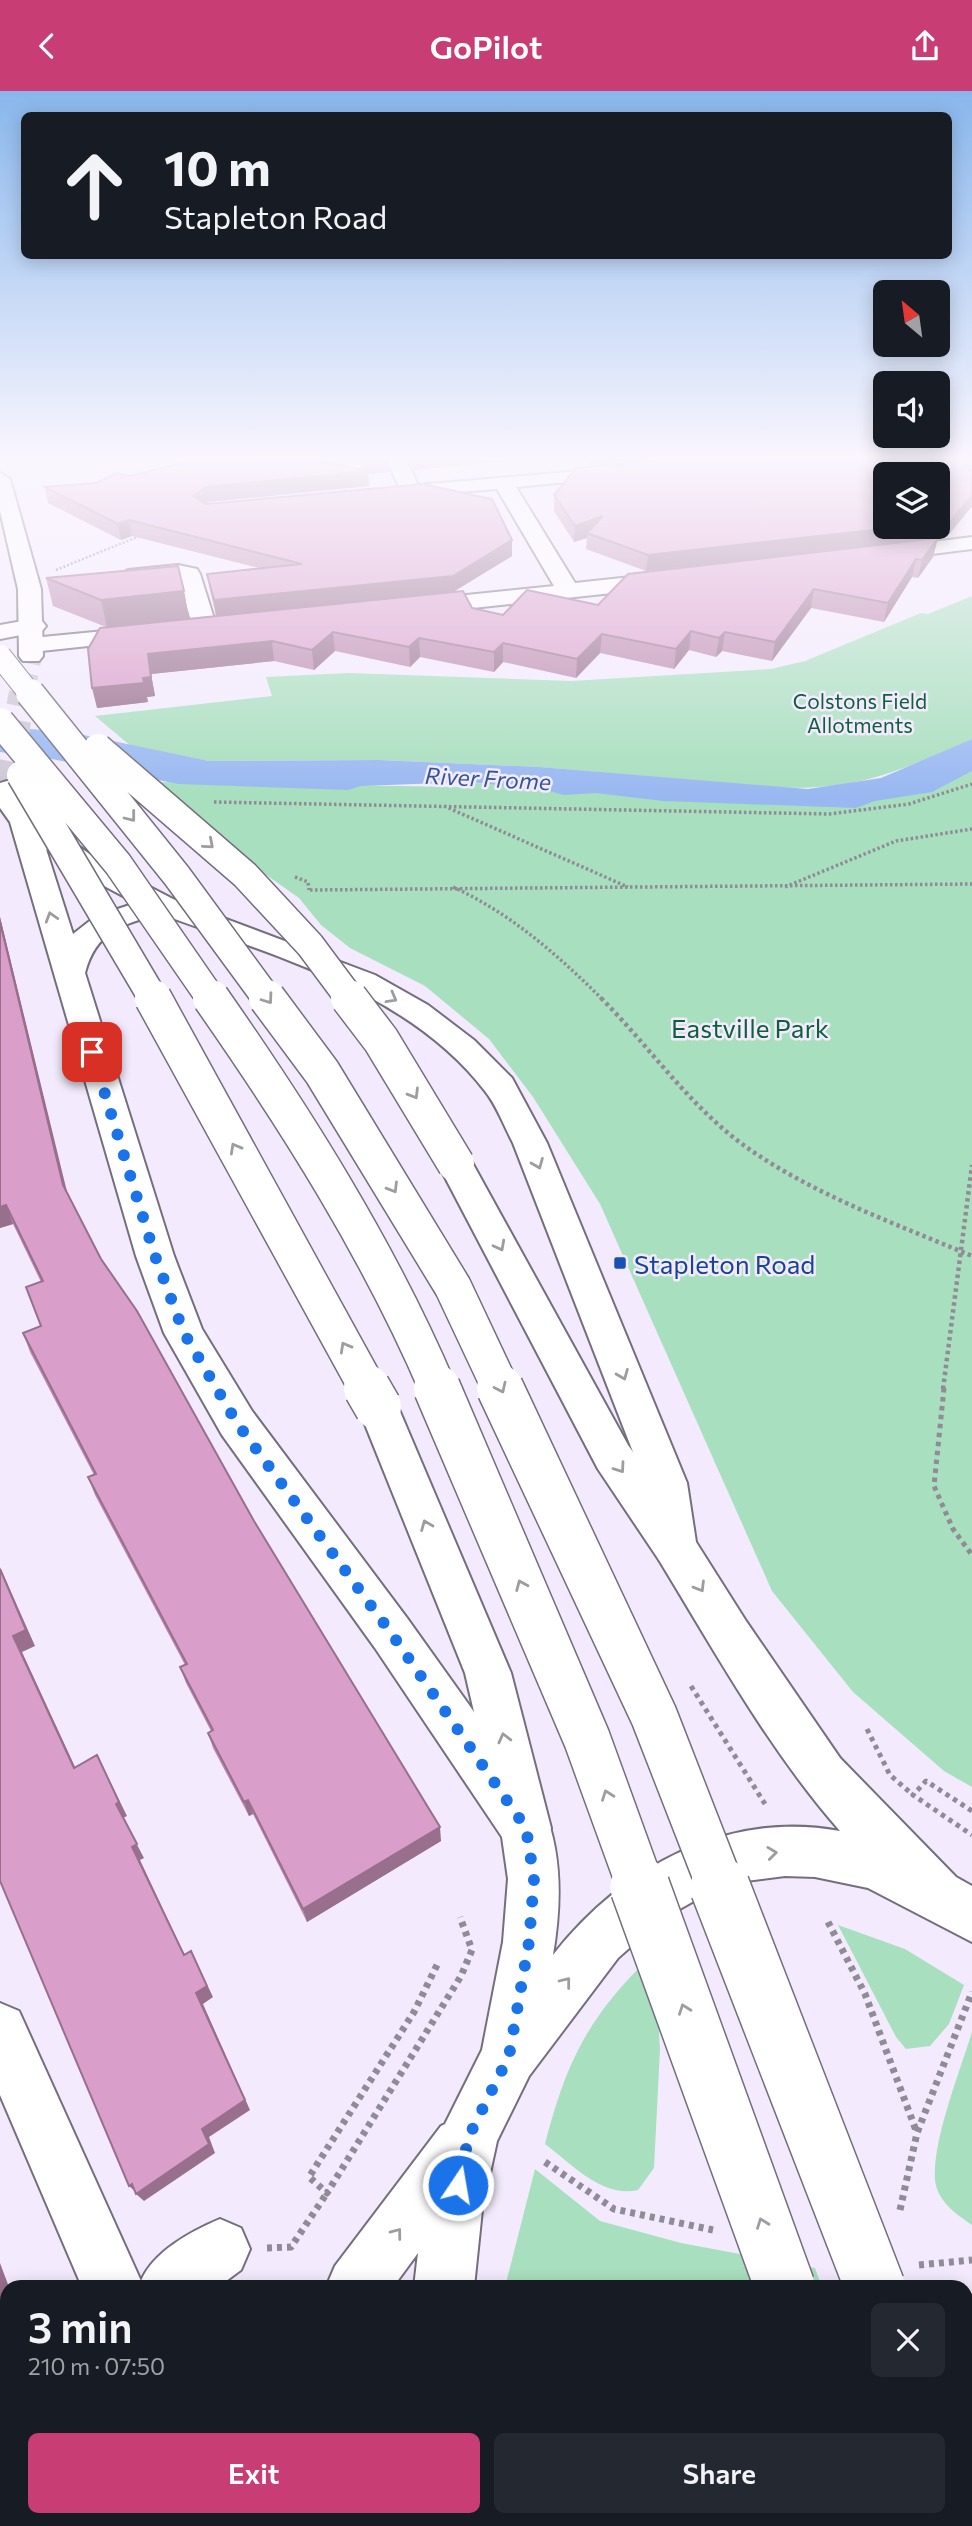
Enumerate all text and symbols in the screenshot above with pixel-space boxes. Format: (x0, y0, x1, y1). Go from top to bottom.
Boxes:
text: GoPilot (430, 26, 542, 66)
icon: back (28, 27, 66, 65)
icon: share (906, 27, 944, 65)
text: 10 m (164, 136, 271, 196)
icon: ahead (49, 140, 140, 231)
text: Stapleton Road (164, 196, 387, 236)
north arrow (873, 280, 950, 357)
map controls (873, 280, 950, 539)
button: sound (873, 371, 950, 448)
button: layers (873, 462, 950, 539)
park label: Colstons Field Allotments (793, 688, 927, 737)
water label: River Frome (424, 761, 552, 795)
one-way arrow (122, 810, 135, 822)
one-way arrow (201, 836, 214, 848)
one-way arrow (45, 911, 60, 923)
one-way arrow (384, 990, 397, 1003)
one-way arrow (260, 991, 272, 1003)
park label: Eastville Park (671, 1012, 829, 1043)
pin (62, 1022, 122, 1082)
icon: arrive (73, 1033, 111, 1071)
one-way arrow (406, 1087, 419, 1100)
one-way arrow (230, 1142, 243, 1155)
one-way arrow (530, 1157, 544, 1169)
one-way arrow (384, 1181, 397, 1194)
one-way arrow (492, 1239, 505, 1251)
place label: Stapleton Road (634, 1248, 815, 1279)
marker: Stapleton Road (612, 1255, 628, 1271)
one-way arrow (340, 1342, 353, 1354)
one-way arrow (614, 1369, 628, 1381)
one-way arrow (492, 1381, 506, 1394)
one-way arrow (612, 1460, 624, 1473)
one-way arrow (421, 1519, 435, 1531)
one-way arrow (515, 1579, 529, 1592)
one-way arrow (692, 1579, 705, 1592)
one-way arrow (498, 1732, 512, 1744)
one-way arrow (601, 1790, 615, 1802)
one-way arrow (766, 1845, 778, 1860)
one-way arrow (557, 1977, 570, 1990)
one-way arrow (679, 2004, 693, 2016)
position arrow (421, 2148, 495, 2222)
one-way arrow (756, 2218, 770, 2230)
one-way arrow (388, 2228, 401, 2240)
text: 3 min (28, 2300, 133, 2352)
button: close (871, 2303, 945, 2377)
text: 210 m · 07:50 (28, 2352, 165, 2380)
button: Exit (28, 2433, 480, 2513)
button: Share (494, 2433, 945, 2513)

